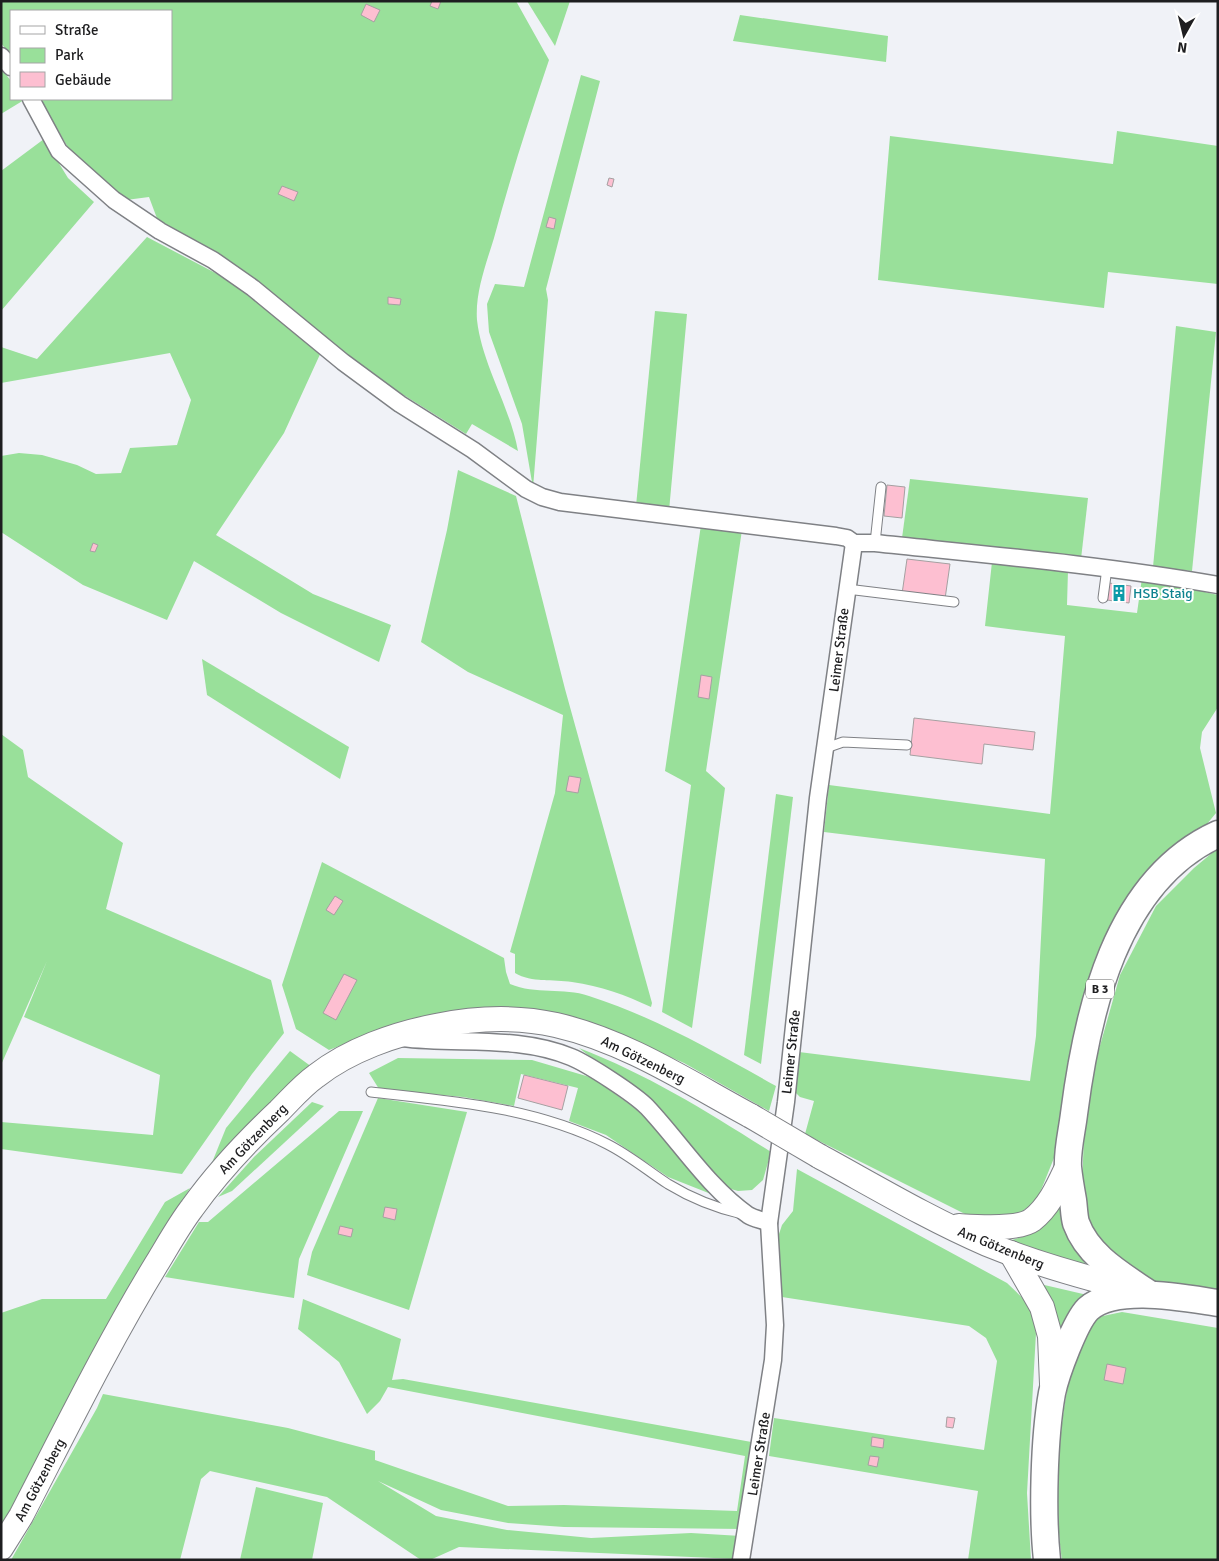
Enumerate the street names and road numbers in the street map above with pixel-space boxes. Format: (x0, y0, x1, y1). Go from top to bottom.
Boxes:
street label: Leimer Straße (825, 607, 853, 693)
road number: B 3 (1086, 980, 1114, 999)
street label: Leimer Straße (778, 1009, 804, 1095)
street label: Am Götzenberg (598, 1032, 688, 1088)
street label: Am Götzenberg (215, 1100, 291, 1178)
street label: Am Götzenberg (955, 1223, 1047, 1273)
street label: Leimer Straße (744, 1411, 774, 1497)
street label: Am Götzenberg (11, 1436, 69, 1524)

